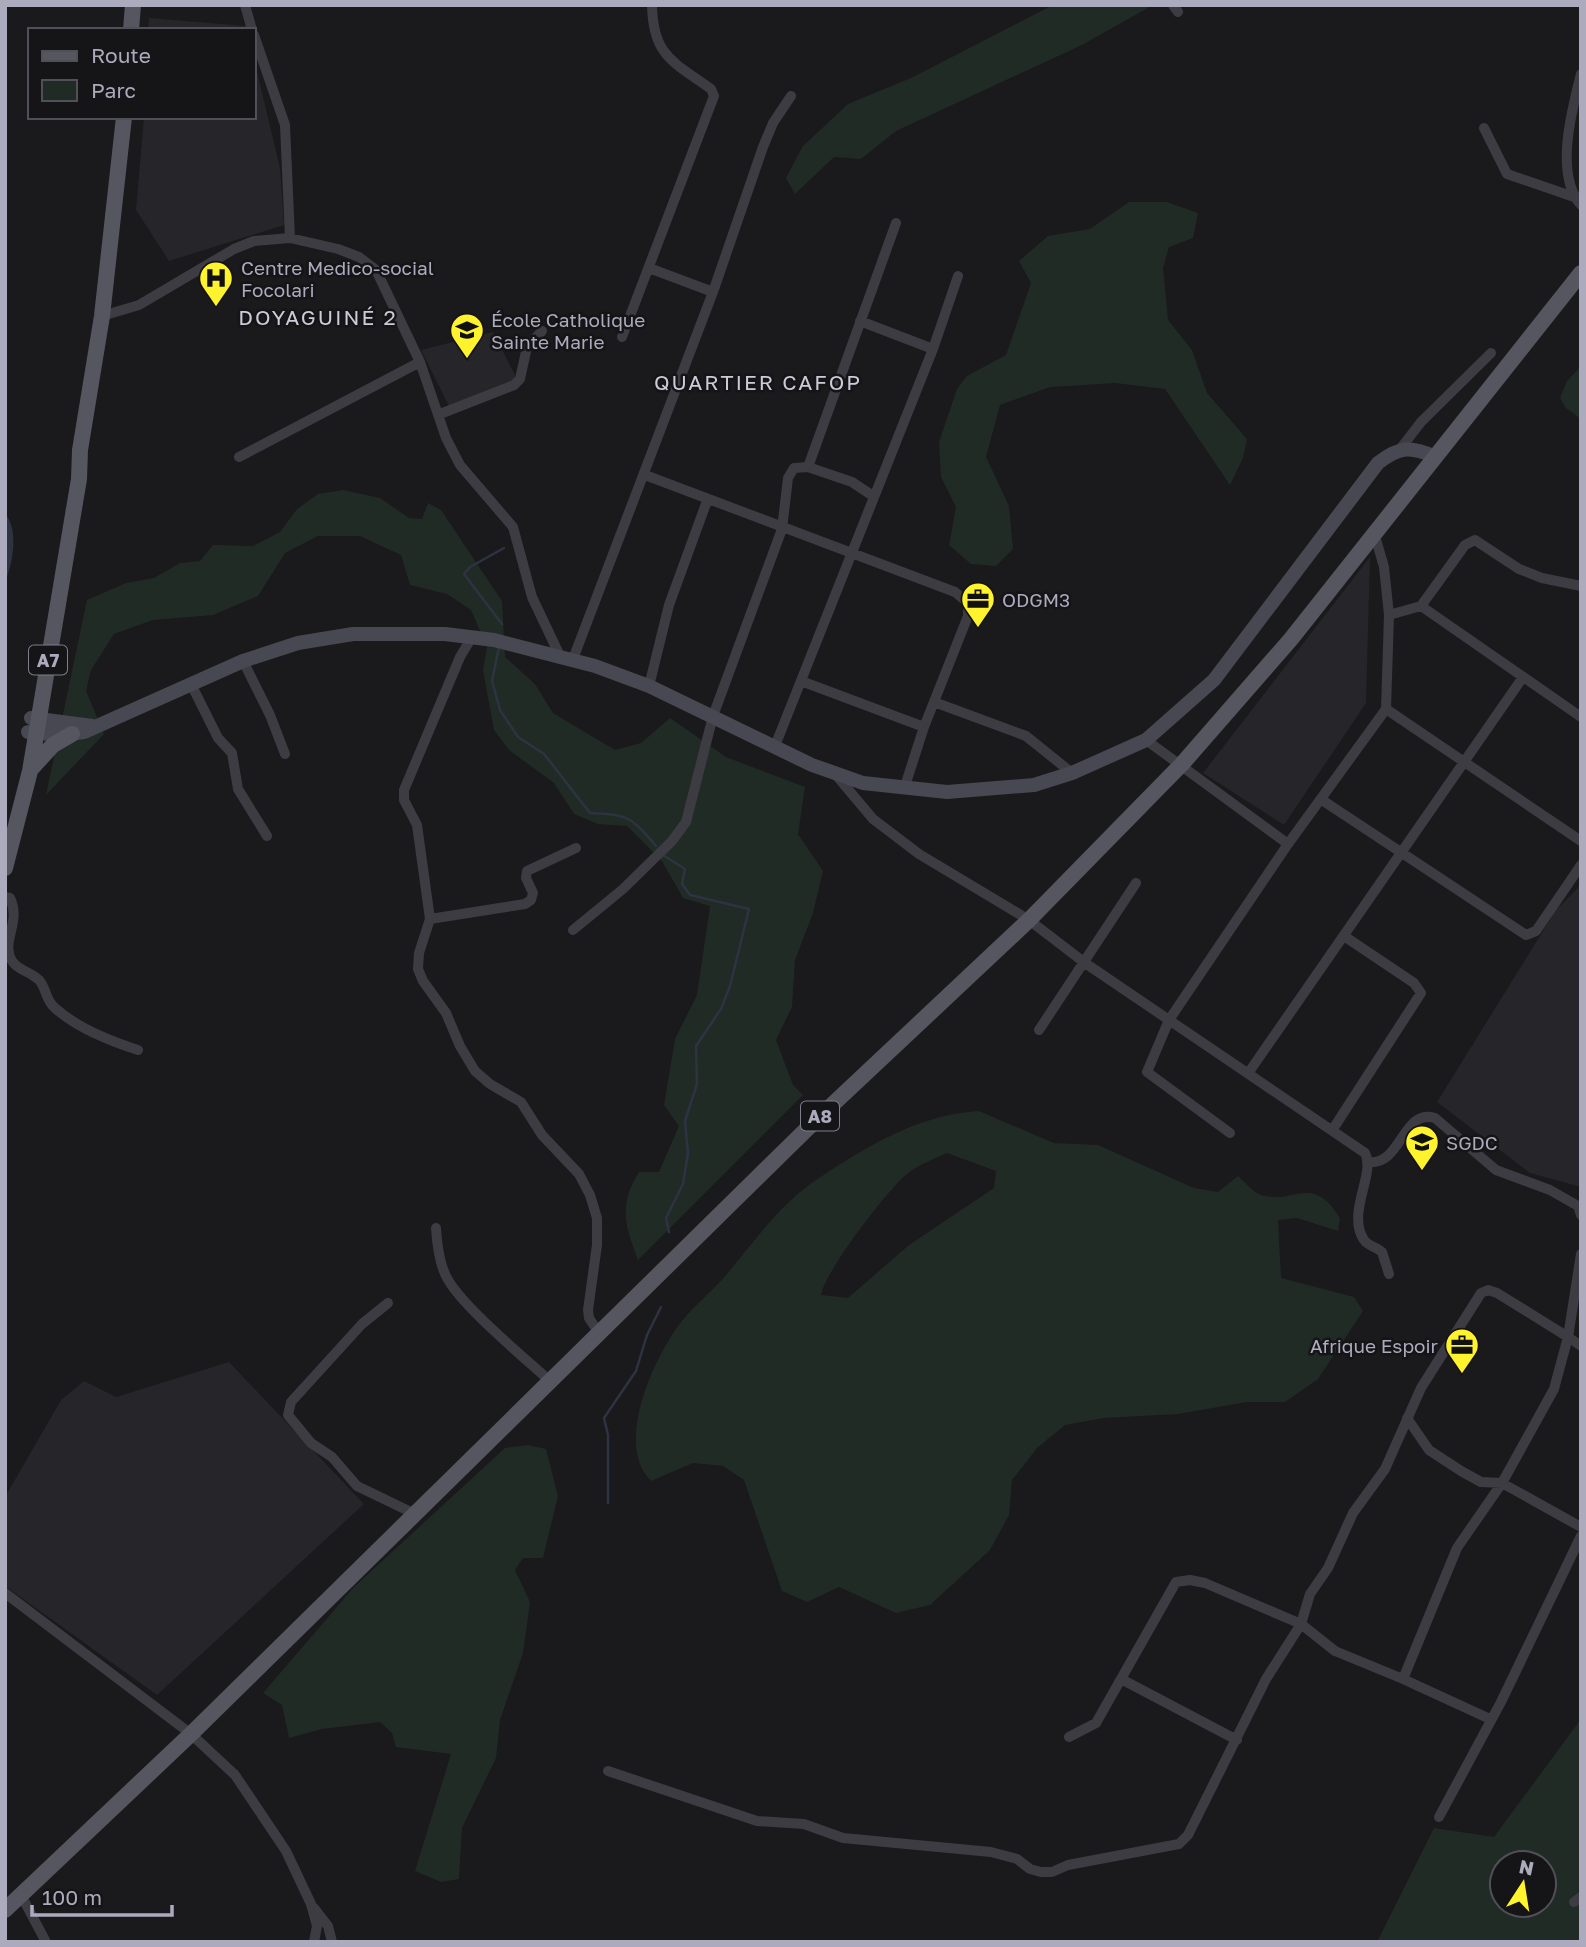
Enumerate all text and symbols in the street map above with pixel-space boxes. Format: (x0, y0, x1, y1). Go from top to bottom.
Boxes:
legend (28, 28, 256, 119)
text: Route (91, 42, 151, 68)
text: Parc (91, 77, 136, 103)
place label: Centre Medico-social Focolari (241, 256, 434, 301)
hospital icon: Centre Medico-social Focolari (197, 259, 235, 308)
district label: DOYAGUINÉ 2 (238, 304, 398, 330)
place label: École Catholique Sainte Marie (491, 308, 645, 353)
school or university icon: École Catholique Sainte Marie (448, 311, 486, 360)
district label: QUARTIER CAFOP (654, 369, 862, 395)
office icon: ODGM3 (959, 580, 997, 629)
place label: ODGM3 (1002, 588, 1070, 611)
road number: A7 (29, 646, 67, 674)
road number: A8 (801, 1101, 839, 1130)
school or university icon: SGDC (1403, 1123, 1441, 1172)
place label: SGDC (1446, 1131, 1498, 1154)
office icon: Afrique Espoir (1443, 1326, 1481, 1375)
place label: Afrique Espoir (1310, 1334, 1439, 1357)
north arrow (1488, 1849, 1558, 1919)
text: N (1517, 1854, 1536, 1880)
scale bar (32, 1874, 172, 1918)
text: 100 m (42, 1884, 102, 1910)

